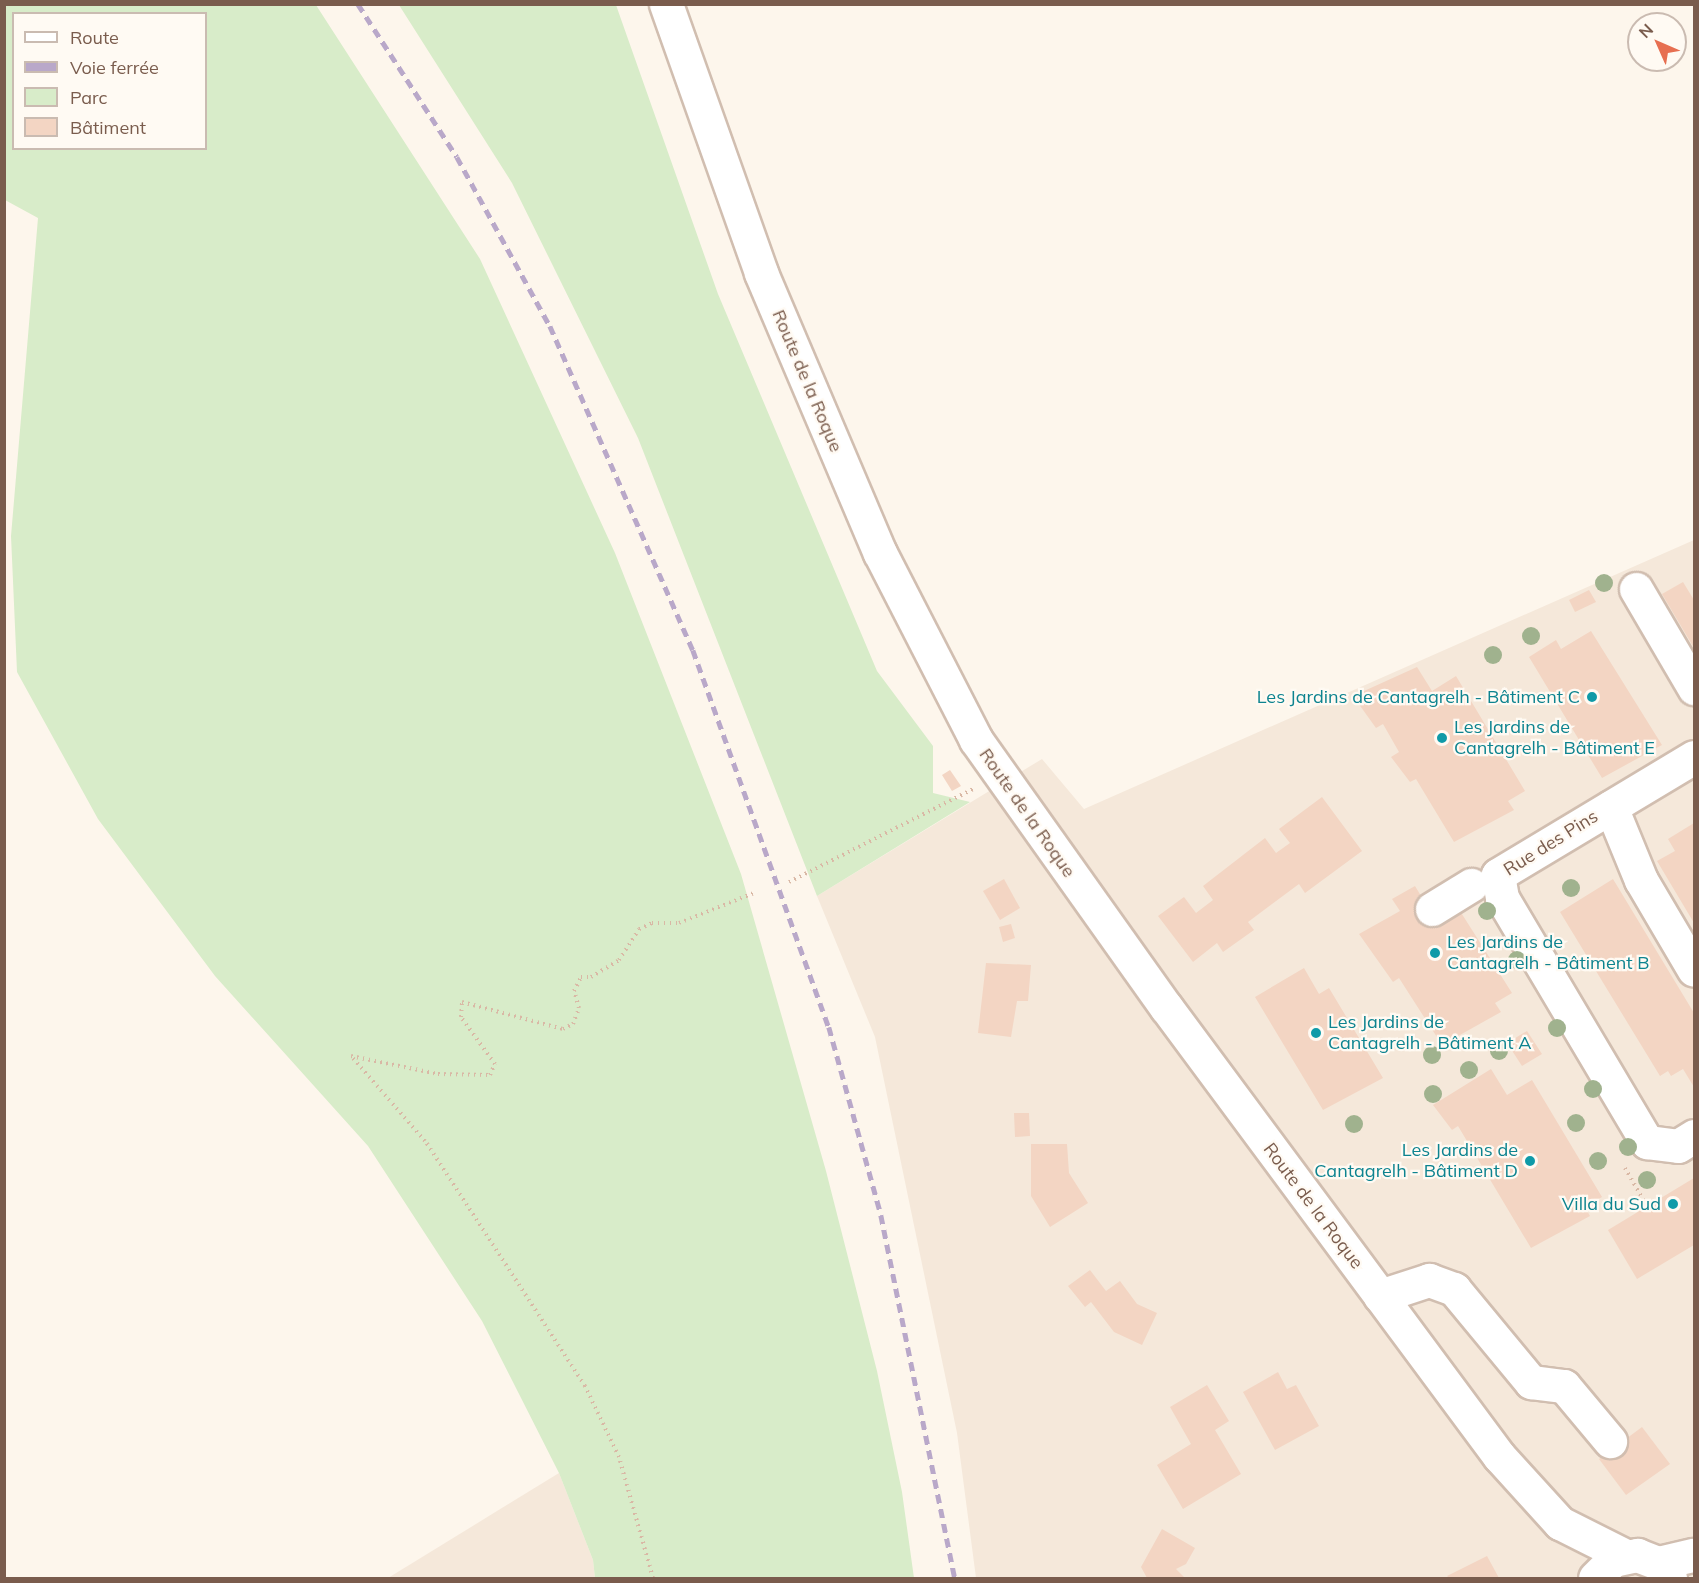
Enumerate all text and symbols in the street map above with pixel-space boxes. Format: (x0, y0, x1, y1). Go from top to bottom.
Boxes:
legend (12, 12, 207, 150)
north arrow (1627, 12, 1687, 72)
text: N (1634, 19, 1657, 42)
text: Route (70, 26, 119, 49)
text: Voie ferrée (70, 56, 159, 79)
text: Parc (70, 86, 107, 109)
text: Bâtiment (70, 116, 146, 139)
street label: Route de la Roque (767, 307, 847, 455)
place label: Les Jardins de Cantagrelh - Bâtiment C (1257, 686, 1580, 708)
marker: Les Jardins de Cantagrelh - Bâtiment C (1585, 690, 1599, 704)
place label: Les Jardins de Cantagrelh - Bâtiment E (1454, 717, 1655, 760)
marker: Les Jardins de Cantagrelh - Bâtiment E (1435, 731, 1449, 745)
street label: Route de la Roque (975, 744, 1079, 882)
street label: Rue des Pins (1500, 805, 1602, 881)
place label: Les Jardins de Cantagrelh - Bâtiment B (1447, 932, 1649, 974)
marker: Les Jardins de Cantagrelh - Bâtiment B (1428, 946, 1442, 960)
place label: Les Jardins de Cantagrelh - Bâtiment A (1328, 1012, 1531, 1054)
marker: Les Jardins de Cantagrelh - Bâtiment A (1309, 1026, 1323, 1040)
street label: Route de la Roque (1259, 1139, 1367, 1273)
place label: Les Jardins de Cantagrelh - Bâtiment D (1314, 1140, 1518, 1182)
marker: Les Jardins de Cantagrelh - Bâtiment D (1523, 1154, 1537, 1168)
place label: Villa du Sud (1562, 1193, 1661, 1215)
marker: Villa du Sud (1666, 1197, 1680, 1211)

